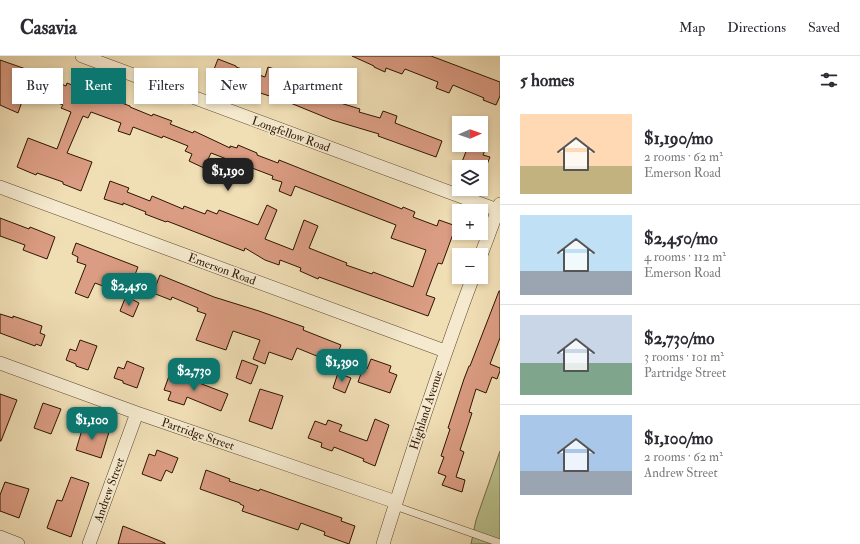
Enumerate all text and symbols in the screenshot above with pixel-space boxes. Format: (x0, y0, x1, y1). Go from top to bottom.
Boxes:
text: Casavia (20, 16, 77, 40)
text: Map (679, 19, 705, 36)
text: Directions (727, 19, 786, 36)
text: Saved (808, 19, 840, 36)
chip: Buy (12, 68, 63, 104)
chip: Rent (71, 68, 126, 104)
chip: Filters (134, 68, 198, 104)
chip: New (206, 68, 261, 104)
chip: Apartment (269, 68, 357, 104)
icon: filters (818, 69, 840, 91)
text: 5 homes (520, 70, 574, 91)
street label: Longfellow Road (250, 113, 332, 156)
north arrow (452, 116, 488, 152)
map controls (452, 116, 488, 284)
text: $1,190/mo (644, 128, 713, 149)
icon: home (552, 130, 600, 178)
text: 2 rooms · 62 m² (644, 149, 723, 165)
pin: $1,190 (195, 158, 261, 192)
button: layers (452, 160, 488, 196)
text: $1,190 (211, 163, 245, 179)
text: Emerson Road (644, 165, 721, 181)
button: + (452, 204, 488, 240)
text: $2,450/mo (644, 228, 718, 249)
icon: home (552, 231, 600, 279)
button: − (452, 248, 488, 284)
text: 4 rooms · 112 m² (644, 249, 726, 265)
street label: Emerson Road (186, 250, 258, 289)
text: Emerson Road (644, 265, 721, 281)
pin: $2,450 (96, 273, 162, 307)
text: $2,450 (111, 278, 147, 294)
text: $2,730/mo (644, 328, 714, 349)
icon: home (552, 331, 600, 379)
pin: $1,390 (309, 349, 375, 383)
text: 3 rooms · 101 m² (644, 349, 724, 365)
text: $1,390 (325, 354, 359, 370)
pin: $2,730 (161, 358, 227, 392)
text: $2,730 (177, 363, 211, 379)
text: Partridge Street (644, 365, 726, 381)
street label: Highland Avenue (407, 369, 446, 452)
pin: $1,100 (59, 407, 125, 441)
text: $1,100 (76, 412, 108, 428)
street label: Partridge Street (160, 415, 236, 454)
text: $1,100/mo (644, 428, 713, 449)
icon: home (552, 431, 600, 479)
text: 2 rooms · 62 m² (644, 449, 723, 465)
street label: Andrew Street (90, 456, 128, 526)
text: Andrew Street (644, 465, 718, 481)

